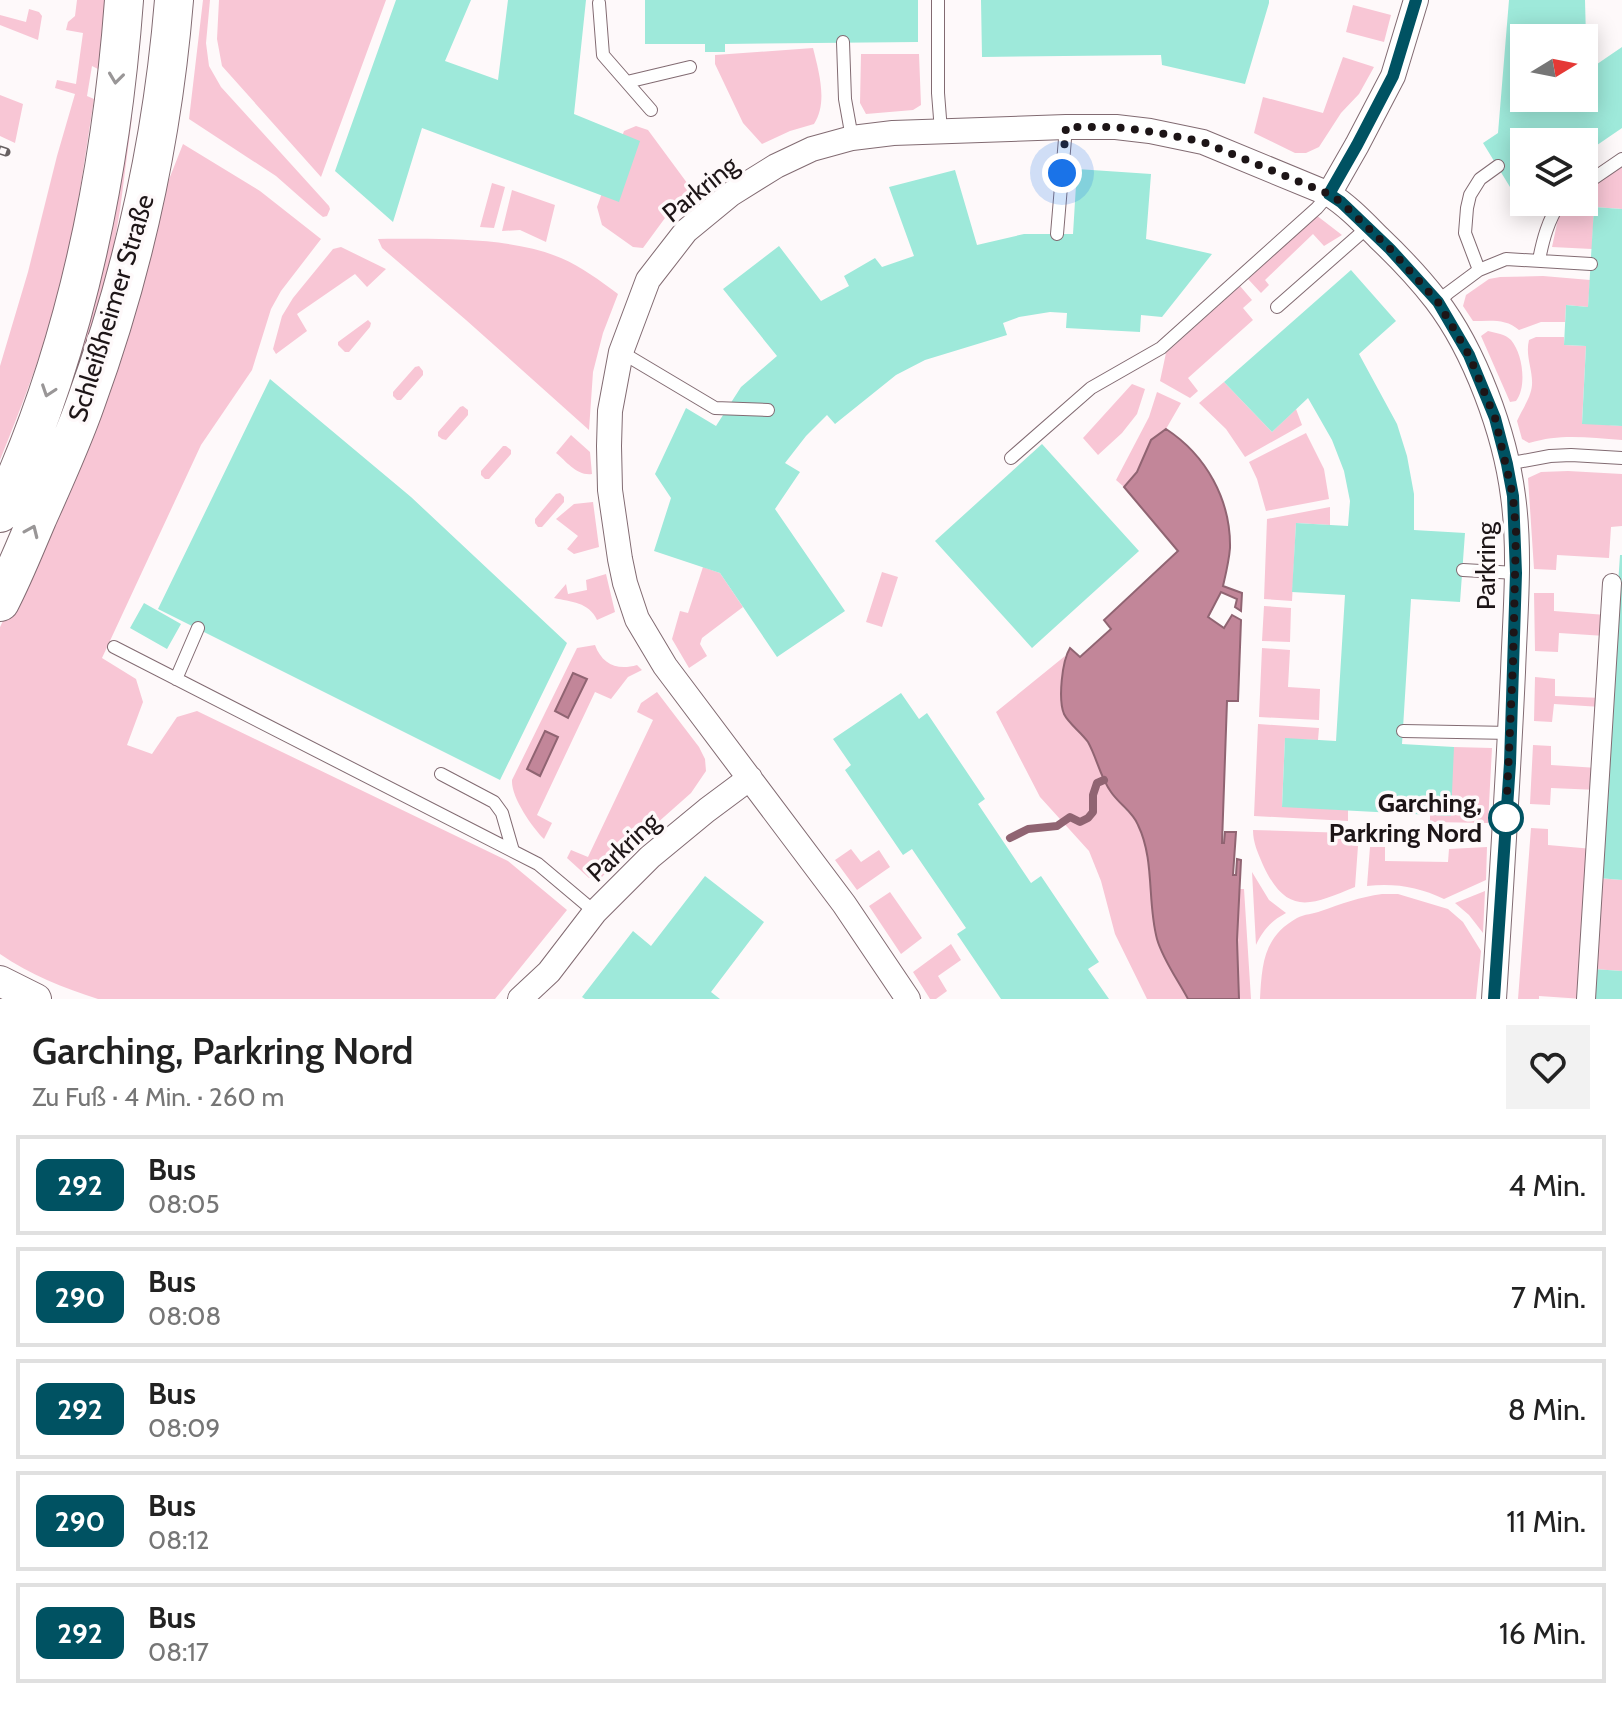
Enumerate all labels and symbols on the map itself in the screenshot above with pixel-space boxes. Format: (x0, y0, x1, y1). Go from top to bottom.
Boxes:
north arrow (1510, 24, 1598, 112)
one-way arrow (108, 71, 125, 84)
street label: Parkring (656, 148, 745, 229)
your location (1042, 153, 1082, 193)
street label: Schleißheimer Straße (61, 190, 161, 426)
one-way arrow (42, 383, 58, 397)
street label: Parkring (1470, 521, 1502, 610)
one-way arrow (22, 525, 38, 540)
place label: Garching, Parkring Nord (1329, 787, 1482, 849)
marker: Garching, Parkring Nord (1489, 801, 1523, 835)
street label: Parkring (580, 805, 667, 889)

